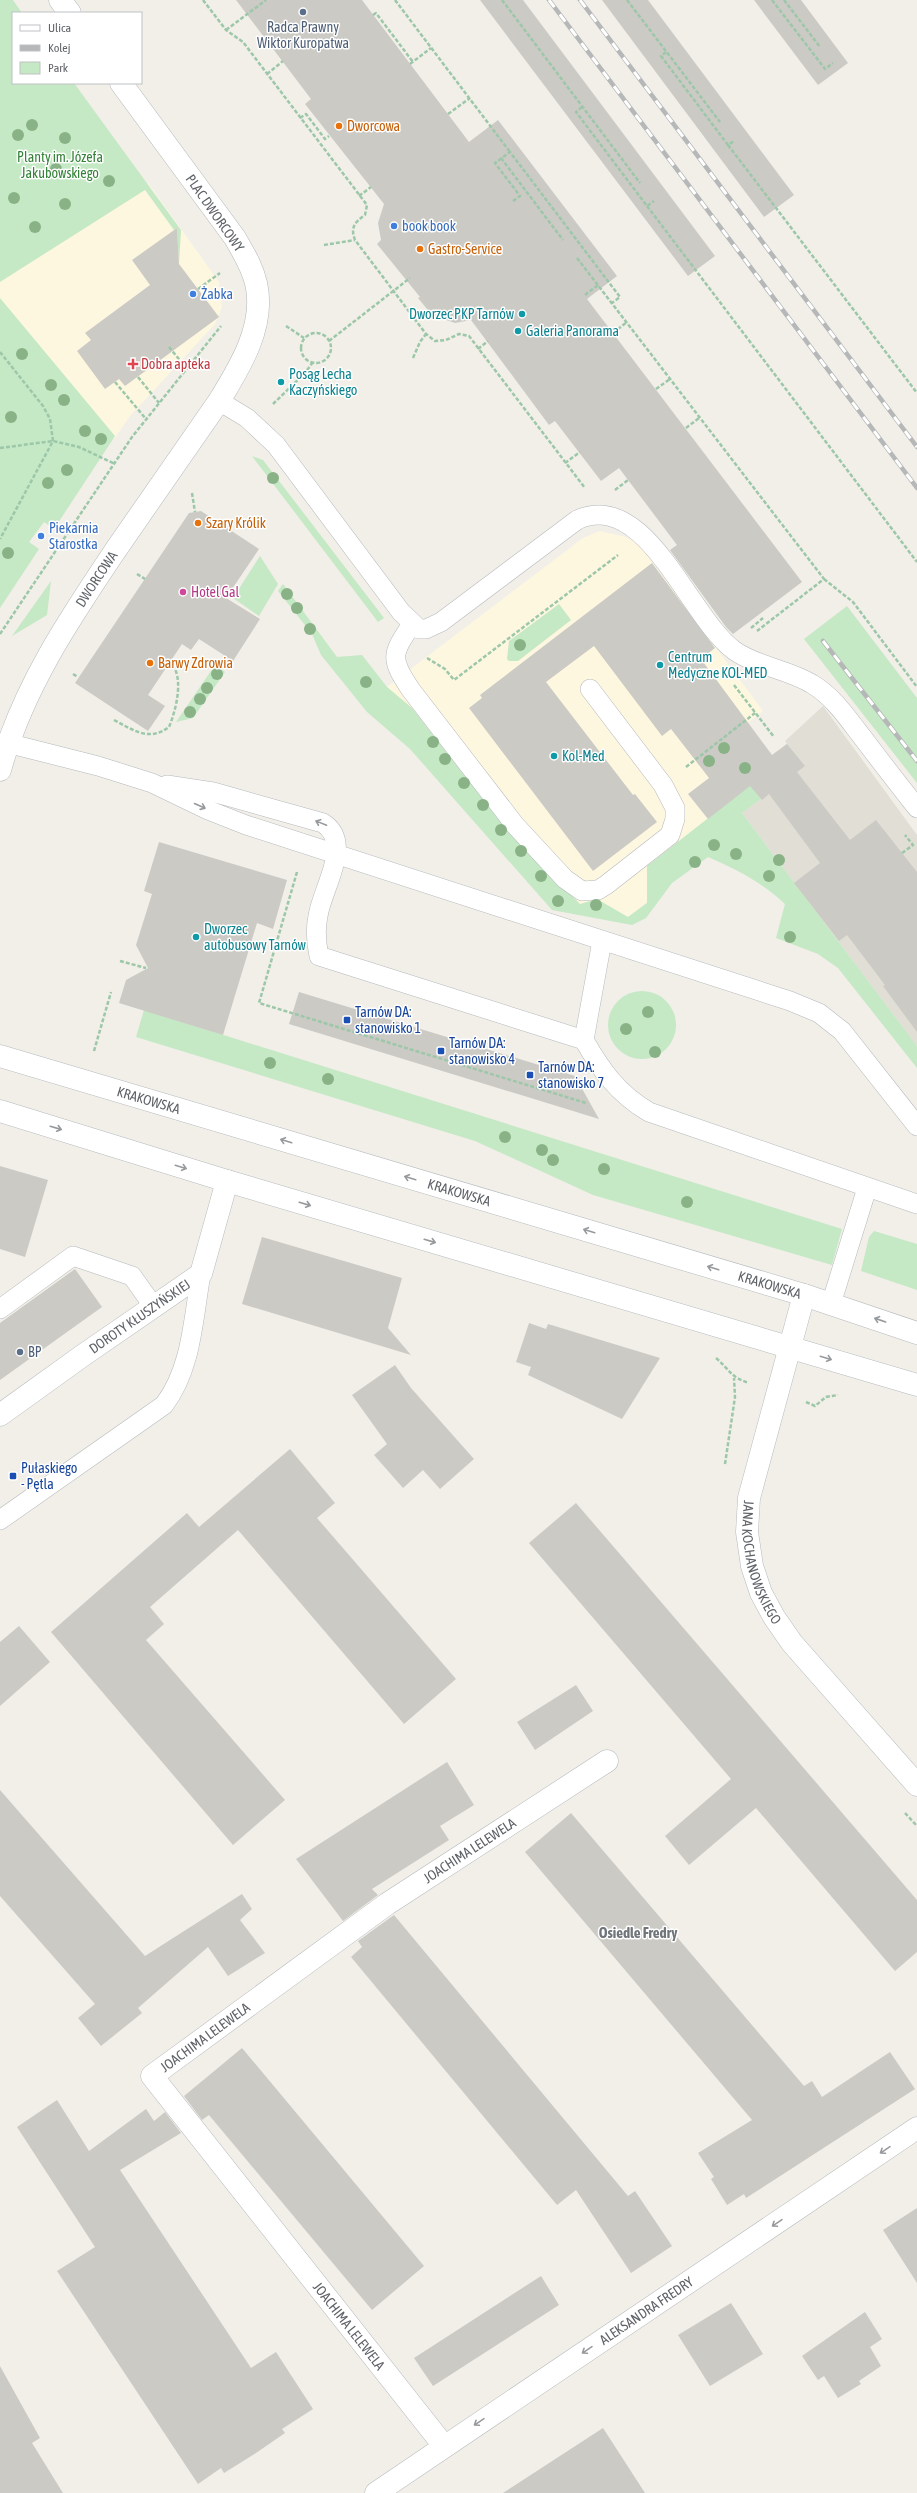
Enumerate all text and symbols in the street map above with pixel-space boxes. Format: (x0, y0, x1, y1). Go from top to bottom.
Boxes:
marker: Radca Prawny Wiktor Kuropatwa (298, 7, 308, 17)
legend (12, 12, 142, 84)
place label: Radca Prawny Wiktor Kuropatwa (257, 19, 349, 51)
text: Ulica (48, 21, 71, 35)
text: Kolej (48, 41, 71, 55)
text: Park (48, 61, 69, 75)
place label: Dworcowa (347, 118, 400, 134)
marker: Dworcowa (334, 121, 344, 131)
park label: Planty im. Józefa Jakubowskiego (17, 149, 103, 181)
street label: PLAC DWORCOWY (182, 171, 248, 255)
place label: book book (402, 218, 456, 234)
marker: book book (389, 221, 399, 231)
place label: Gastro-Service (428, 241, 502, 257)
marker: Gastro-Service (415, 244, 425, 254)
place label: Żabka (201, 286, 233, 302)
marker: Żabka (188, 289, 198, 299)
place label: Dworzec PKP Tarnów (409, 306, 515, 322)
marker: Dworzec PKP Tarnów (517, 309, 527, 319)
place label: Galeria Panorama (526, 323, 619, 339)
marker: Galeria Panorama (513, 326, 523, 336)
place label: Dobra apteka (141, 356, 210, 372)
marker: Dobra apteka (128, 359, 138, 369)
place label: Posąg Lecha Kaczyńskiego (289, 366, 357, 398)
marker: Posąg Lecha Kaczyńskiego (276, 377, 286, 387)
place label: Szary Królik (206, 515, 266, 531)
marker: Szary Królik (193, 518, 203, 528)
place label: Piekarnia Starostka (49, 520, 98, 552)
marker: Piekarnia Starostka (36, 531, 46, 541)
street label: DWORCOWA (72, 548, 121, 610)
place label: Hotel Gal (191, 584, 240, 600)
marker: Hotel Gal (178, 587, 188, 597)
place label: Centrum Medyczne KOL-MED (668, 649, 767, 681)
place label: Barwy Zdrowia (158, 655, 233, 671)
marker: Barwy Zdrowia (145, 658, 155, 668)
marker: Centrum Medyczne KOL-MED (655, 660, 665, 670)
place label: Kol-Med (562, 748, 605, 764)
marker: Kol-Med (549, 751, 559, 761)
one-way arrow (193, 803, 205, 811)
one-way arrow (315, 819, 327, 826)
place label: Dworzec autobusowy Tarnów (204, 921, 307, 953)
marker: Dworzec autobusowy Tarnów (191, 932, 201, 942)
place label: Tarnów DA: stanowisko 1 (355, 1004, 421, 1036)
marker: Tarnów DA: stanowisko 1 (342, 1015, 352, 1025)
place label: Tarnów DA: stanowisko 4 (449, 1035, 516, 1067)
marker: Tarnów DA: stanowisko 4 (436, 1046, 446, 1056)
place label: Tarnów DA: stanowisko 7 (538, 1059, 604, 1091)
marker: Tarnów DA: stanowisko 7 (525, 1070, 535, 1080)
street label: KRAKOWSKA (115, 1083, 182, 1117)
one-way arrow (50, 1125, 63, 1132)
one-way arrow (279, 1137, 292, 1144)
one-way arrow (174, 1164, 187, 1171)
one-way arrow (404, 1174, 417, 1181)
street label: KRAKOWSKA (426, 1176, 493, 1209)
one-way arrow (298, 1201, 311, 1208)
one-way arrow (582, 1227, 595, 1234)
one-way arrow (423, 1238, 436, 1245)
one-way arrow (707, 1264, 720, 1271)
street label: KRAKOWSKA (736, 1268, 803, 1302)
street label: DOROTY KŁUSZYŃSKIEJ (86, 1276, 193, 1357)
one-way arrow (874, 1316, 887, 1323)
place label: BP (28, 1344, 42, 1360)
marker: BP (15, 1347, 25, 1357)
one-way arrow (819, 1355, 832, 1362)
place label: Pułaskiego - Pętla (21, 1460, 77, 1492)
marker: Pułaskiego - Pętla (8, 1471, 18, 1481)
street label: JANA KOCHANOWSKIEGO (739, 1500, 785, 1627)
street label: JOACHIMA LELEWELA (420, 1814, 519, 1886)
district label: Osiedle Fredry (599, 1924, 678, 1941)
street label: JOACHIMA LELEWELA (157, 1999, 253, 2075)
one-way arrow (879, 2146, 890, 2154)
one-way arrow (771, 2219, 783, 2227)
street label: ALEKSANDRA FREDRY (596, 2273, 697, 2348)
street label: JOACHIMA LELEWELA (310, 2279, 388, 2373)
one-way arrow (582, 2346, 593, 2354)
one-way arrow (474, 2418, 485, 2426)

